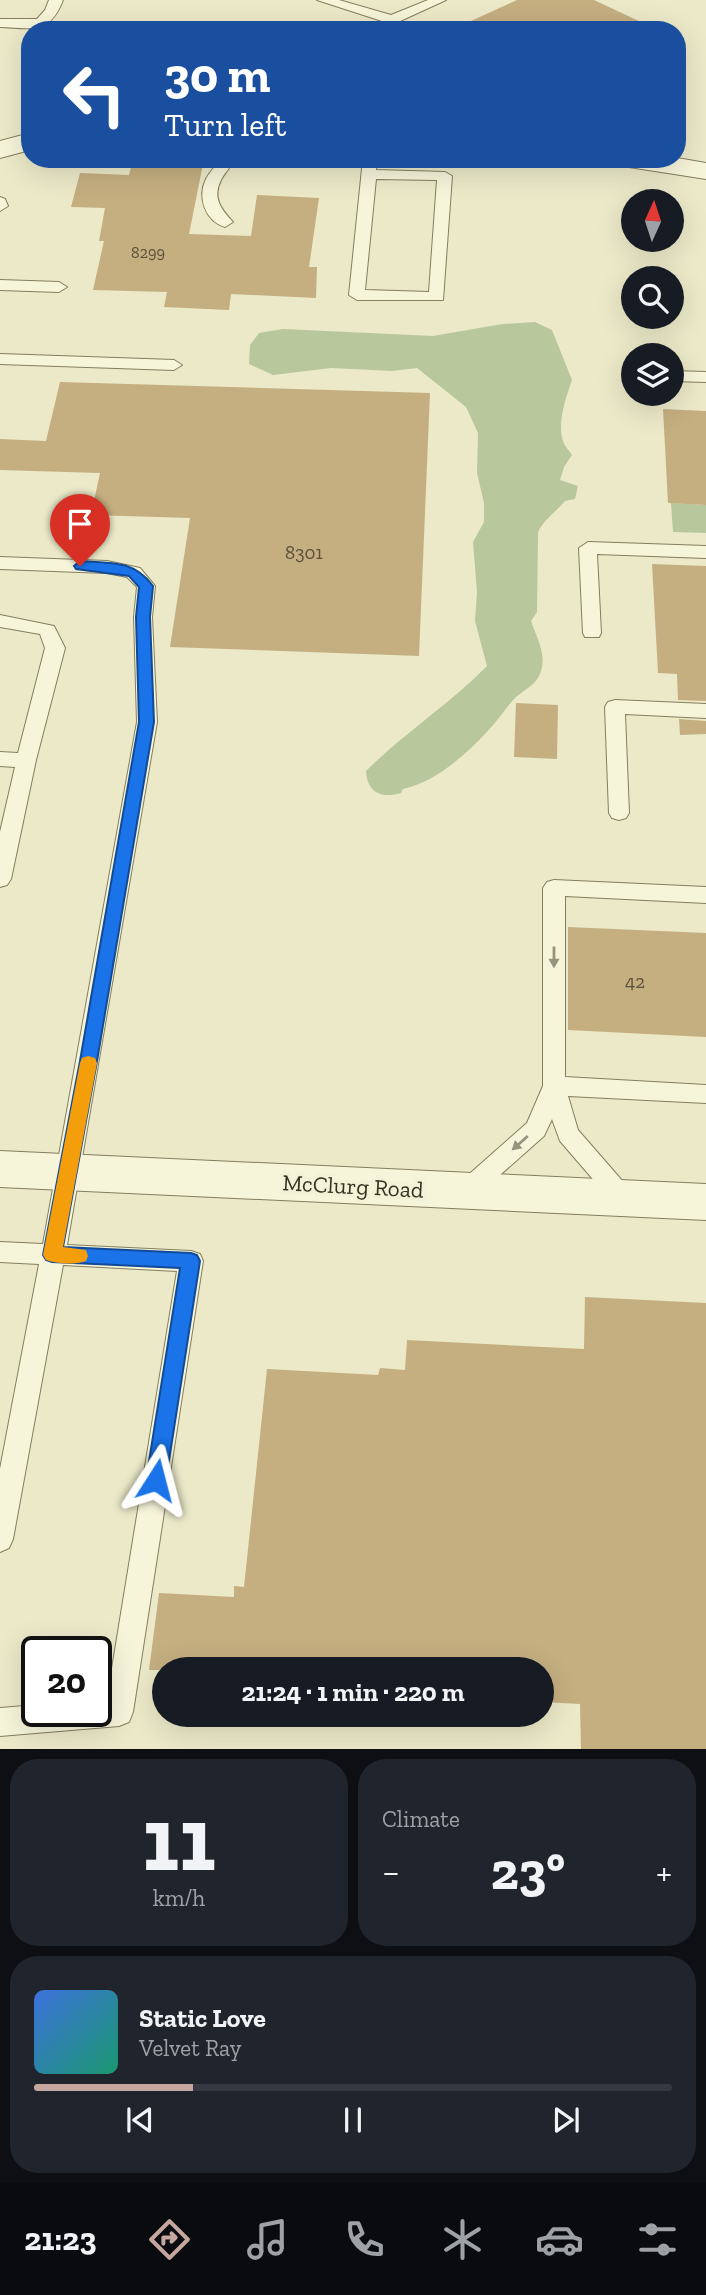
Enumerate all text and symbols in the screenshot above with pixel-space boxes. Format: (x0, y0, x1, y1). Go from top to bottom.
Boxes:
text: 30 m (164, 46, 270, 105)
icon: left (49, 49, 140, 140)
text: Turn left (164, 106, 286, 144)
north arrow (621, 189, 684, 252)
map controls (621, 189, 684, 406)
house number: 8299 (131, 243, 165, 262)
button: search (621, 266, 684, 329)
button: layers (621, 343, 684, 406)
pin (50, 494, 110, 566)
icon: arrive (61, 505, 99, 543)
house number: 8301 (285, 541, 323, 564)
one-way arrow (548, 946, 560, 968)
house number: 42 (625, 970, 645, 993)
one-way arrow (512, 1135, 529, 1151)
street label: McClurg Road (282, 1168, 425, 1204)
position arrow (119, 1443, 193, 1517)
speed limit sign: 20 (21, 1636, 112, 1727)
text: 21:24 · 1 min · 220 m (242, 1676, 464, 1708)
text: 11 (142, 1784, 216, 1893)
text: Climate (382, 1805, 460, 1833)
text: 23° (491, 1840, 565, 1902)
text: − (382, 1849, 400, 1895)
text: + (656, 1849, 672, 1895)
text: km/h (153, 1884, 205, 1912)
text: Static Love (139, 2002, 266, 2034)
text: Velvet Ray (139, 2034, 241, 2062)
icon: previous (121, 2101, 159, 2139)
icon: pause (334, 2101, 372, 2139)
icon: next (547, 2101, 585, 2139)
icon: directions (145, 2215, 194, 2264)
icon: music (243, 2215, 292, 2264)
icon: phone (340, 2215, 389, 2264)
icon: climate (438, 2215, 487, 2264)
icon: car (535, 2215, 584, 2264)
icon: filters (633, 2215, 682, 2264)
text: 21:23 (24, 2220, 97, 2258)

